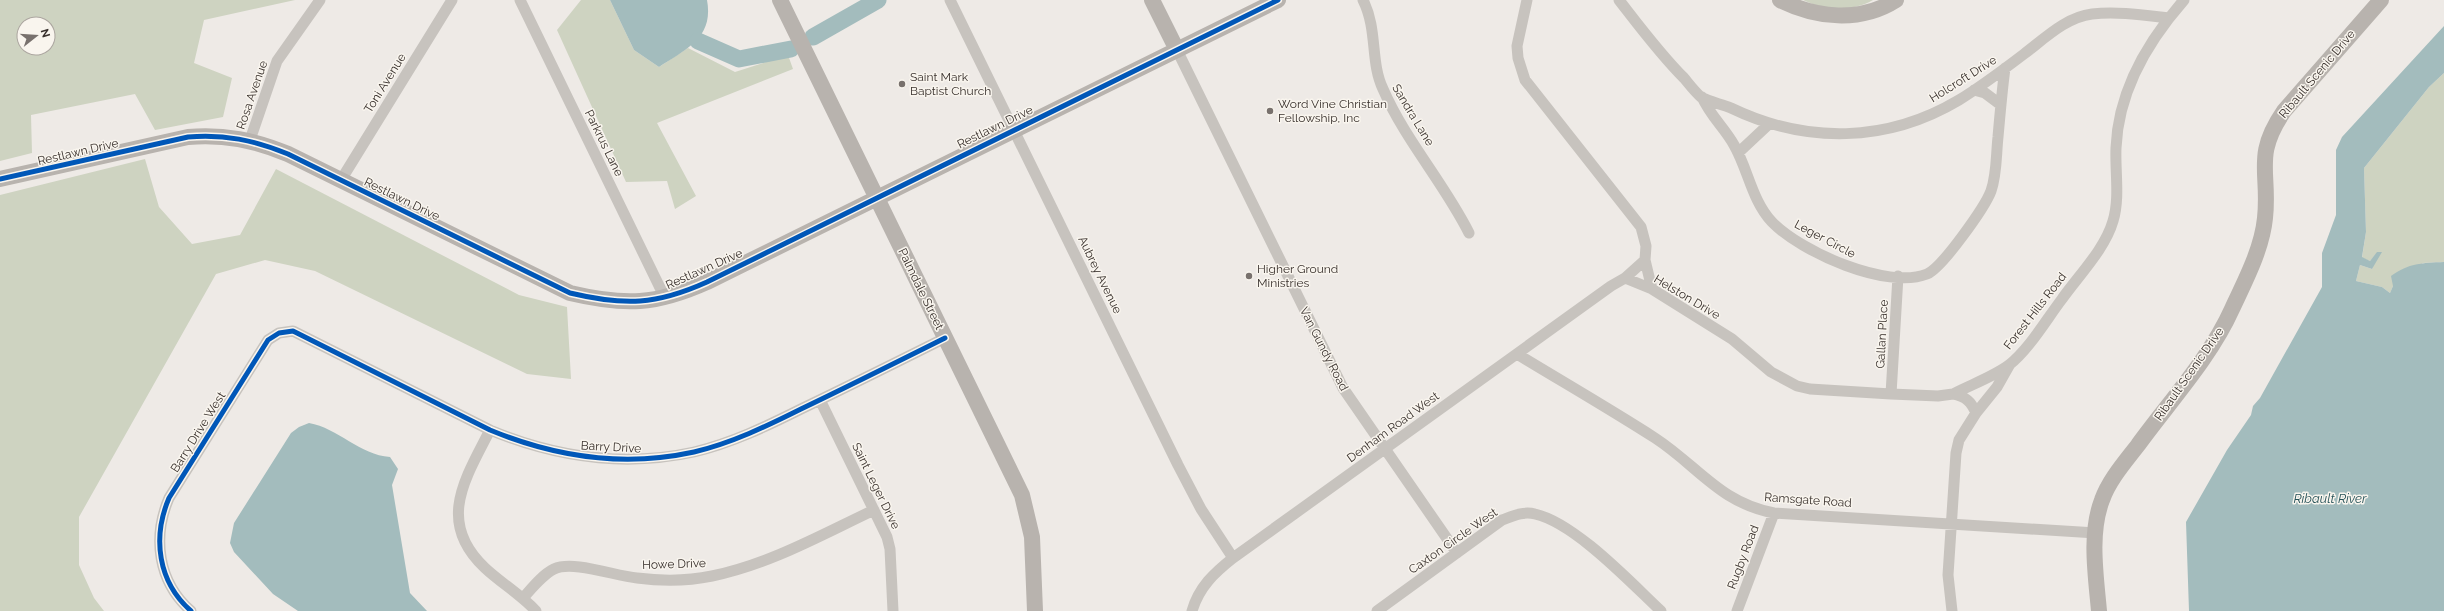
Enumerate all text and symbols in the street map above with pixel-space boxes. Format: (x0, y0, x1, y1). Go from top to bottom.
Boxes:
north arrow (16, 16, 56, 56)
text: N (38, 27, 53, 39)
street label: Ribault Scenic Drive (2276, 27, 2358, 121)
street label: Toni Avenue (361, 51, 409, 115)
street label: Holcroft Drive (1927, 53, 1999, 105)
street label: Rosa Avenue (234, 59, 270, 131)
place label: Saint Mark Baptist Church (910, 70, 991, 98)
marker: Saint Mark Baptist Church (897, 79, 907, 89)
street label: Sandra Lane (1389, 82, 1437, 148)
place label: Word Vine Christian Fellowship, Inc (1278, 97, 1387, 125)
street label: Restlawn Drive (955, 103, 1035, 151)
marker: Word Vine Christian Fellowship, Inc (1265, 106, 1275, 116)
street label: Parkrus Lane (582, 107, 626, 179)
street label: Restlawn Drive (36, 136, 120, 168)
street label: Restlawn Drive (362, 175, 442, 223)
street label: Leger Circle (1792, 217, 1858, 261)
street label: Aubrey Avenue (1075, 234, 1125, 316)
street label: Restlawn Drive (663, 246, 745, 292)
street label: Palmdale Street (895, 246, 947, 332)
place label: Higher Ground Ministries (1257, 262, 1338, 290)
street label: Forest Hills Road (2001, 270, 2069, 352)
marker: Higher Ground Ministries (1244, 271, 1254, 281)
street label: Helston Drive (1651, 272, 1723, 322)
street label: Gallan Place (1873, 299, 1891, 369)
street label: Van Gundy Road (1297, 305, 1351, 393)
street label: Ribault Scenic Drive (2152, 325, 2226, 423)
street label: Barry Drive West (168, 389, 228, 475)
street label: Denham Road West (1344, 389, 1442, 465)
street label: Barry Drive (580, 438, 642, 456)
street label: Saint Leger Drive (849, 440, 903, 532)
street label: Ramsgate Road (1764, 490, 1852, 510)
water label: Ribault River (2293, 491, 2367, 506)
street label: Caxton Circle West (1406, 505, 1500, 577)
street label: Rugby Road (1724, 523, 1762, 591)
street label: Howe Drive (642, 556, 706, 572)

